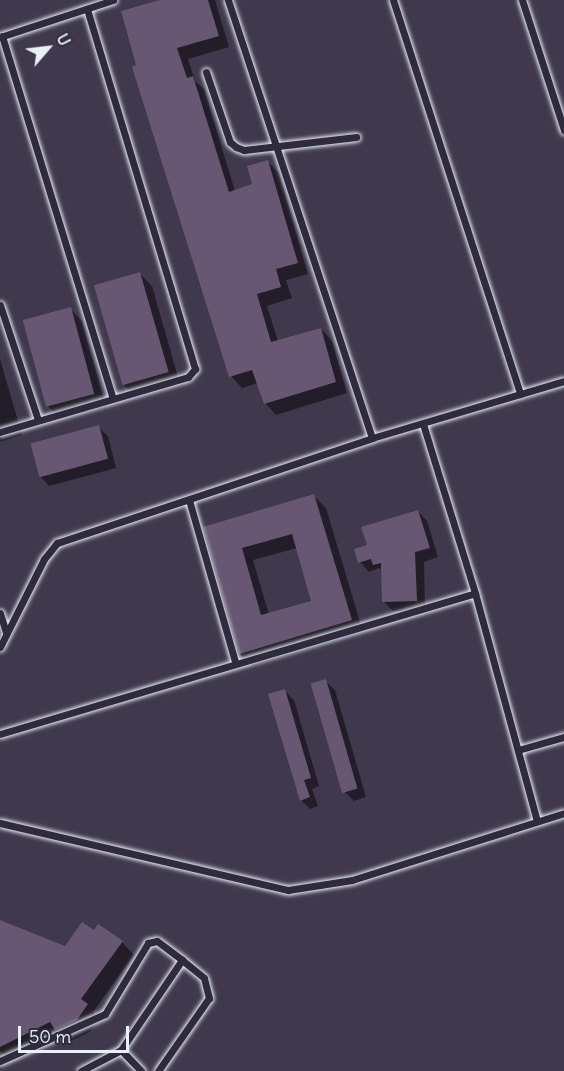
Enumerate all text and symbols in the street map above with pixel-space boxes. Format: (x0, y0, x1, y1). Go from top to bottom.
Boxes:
north arrow (18, 18, 78, 78)
text: U (52, 30, 75, 49)
scale bar (21, 1014, 132, 1052)
text: 50 m (29, 1025, 71, 1048)

